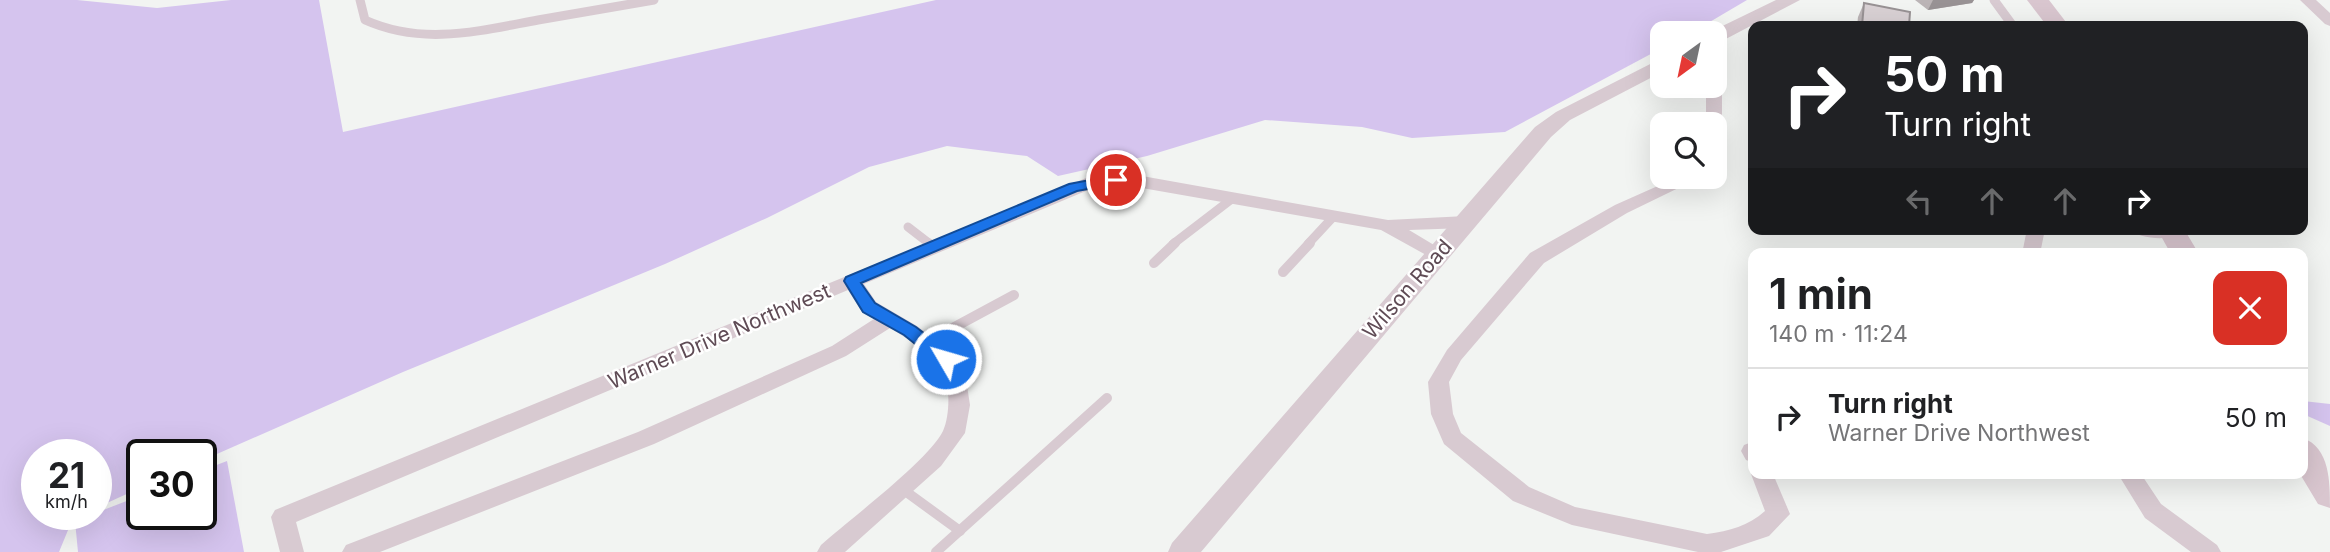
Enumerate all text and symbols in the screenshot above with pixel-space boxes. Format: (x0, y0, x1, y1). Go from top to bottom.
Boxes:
north arrow (1650, 21, 1727, 98)
map controls (1650, 21, 1727, 189)
text: 50 m (1884, 45, 2005, 104)
icon: right (1769, 49, 1860, 140)
text: Turn right (1884, 105, 2031, 144)
button: search (1650, 112, 1727, 189)
pin (1086, 150, 1146, 210)
icon: arrive (1097, 161, 1135, 199)
icon: left (1900, 182, 1938, 220)
icon: ahead (1973, 182, 2011, 220)
icon: ahead (2046, 182, 2084, 220)
icon: right (2119, 182, 2157, 220)
street label: Wilson Road (1357, 234, 1457, 344)
text: 1 min (1769, 268, 1873, 319)
button: close (2213, 271, 2287, 345)
street label: Warner Drive Northwest (604, 278, 834, 394)
text: 140 m · 11:24 (1769, 320, 1908, 348)
position arrow (909, 322, 983, 396)
text: Turn right (1828, 388, 1953, 419)
icon: right (1769, 398, 1807, 436)
text: 50 m (2225, 402, 2287, 433)
text: Warner Drive Northwest (1828, 419, 2090, 447)
speed limit sign: 30 (126, 439, 217, 530)
text: 21 (48, 454, 85, 496)
text: km/h (45, 491, 88, 512)

